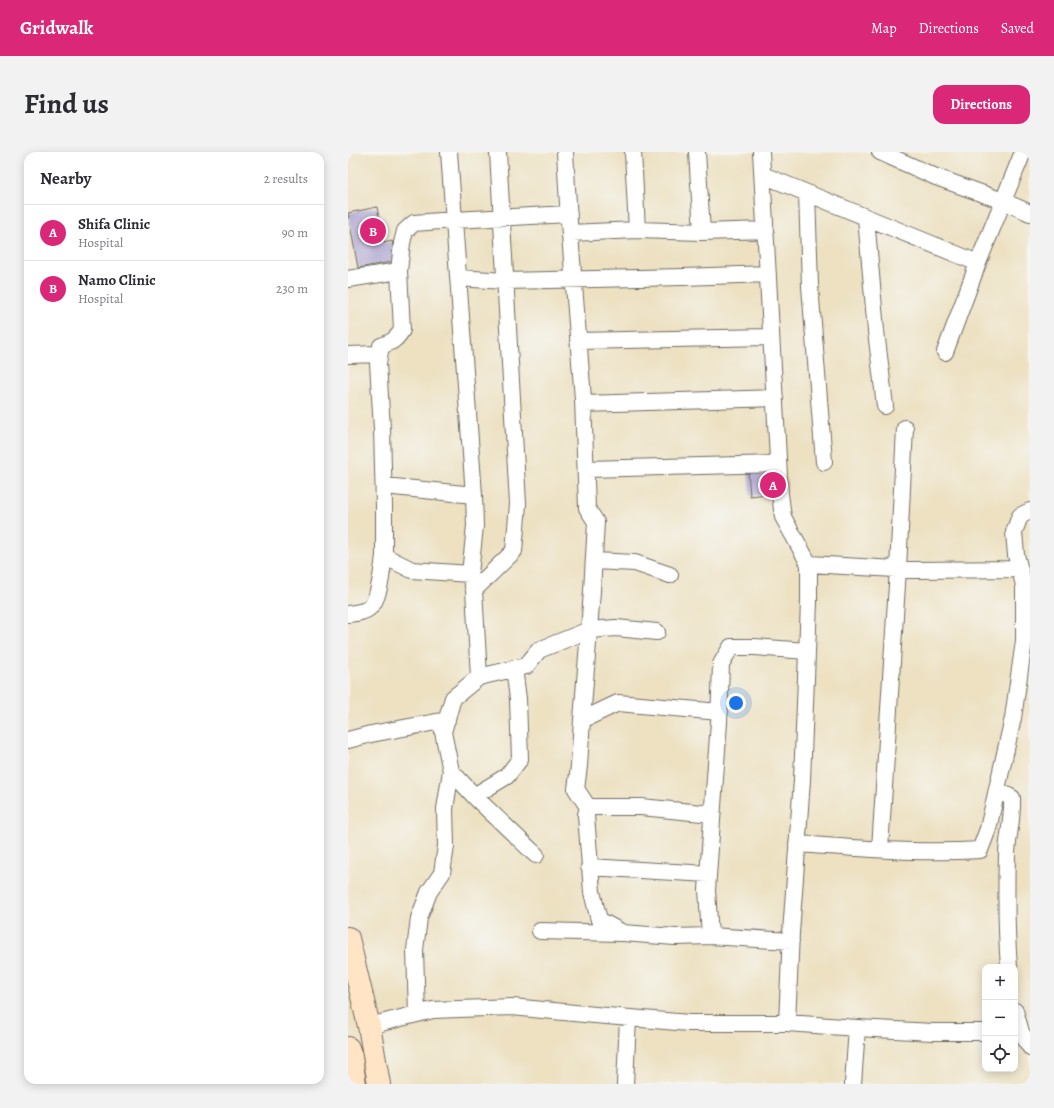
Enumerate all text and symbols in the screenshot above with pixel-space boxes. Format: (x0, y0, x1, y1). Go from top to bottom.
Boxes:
text: Gridwalk (20, 15, 93, 41)
text: Map (871, 19, 897, 38)
text: Directions (919, 19, 979, 38)
text: Saved (1001, 19, 1034, 38)
text: Find us (24, 85, 109, 123)
button: Directions (933, 85, 1030, 124)
text: Nearby (40, 167, 91, 190)
text: 2 results (264, 170, 308, 187)
text: Shifa Clinic (78, 214, 150, 234)
pin: B (360, 216, 386, 246)
text: A (49, 224, 57, 241)
text: 90 m (282, 224, 308, 241)
text: Hospital (78, 234, 123, 251)
text: Namo Clinic (78, 270, 156, 290)
text: B (49, 280, 57, 297)
text: 230 m (276, 280, 308, 297)
text: Hospital (78, 290, 123, 307)
pin: A (760, 470, 786, 500)
your location (726, 693, 746, 713)
map controls (982, 964, 1018, 1072)
button: + (982, 964, 1018, 1000)
button: − (982, 1000, 1018, 1036)
button: locate (982, 1036, 1018, 1072)

